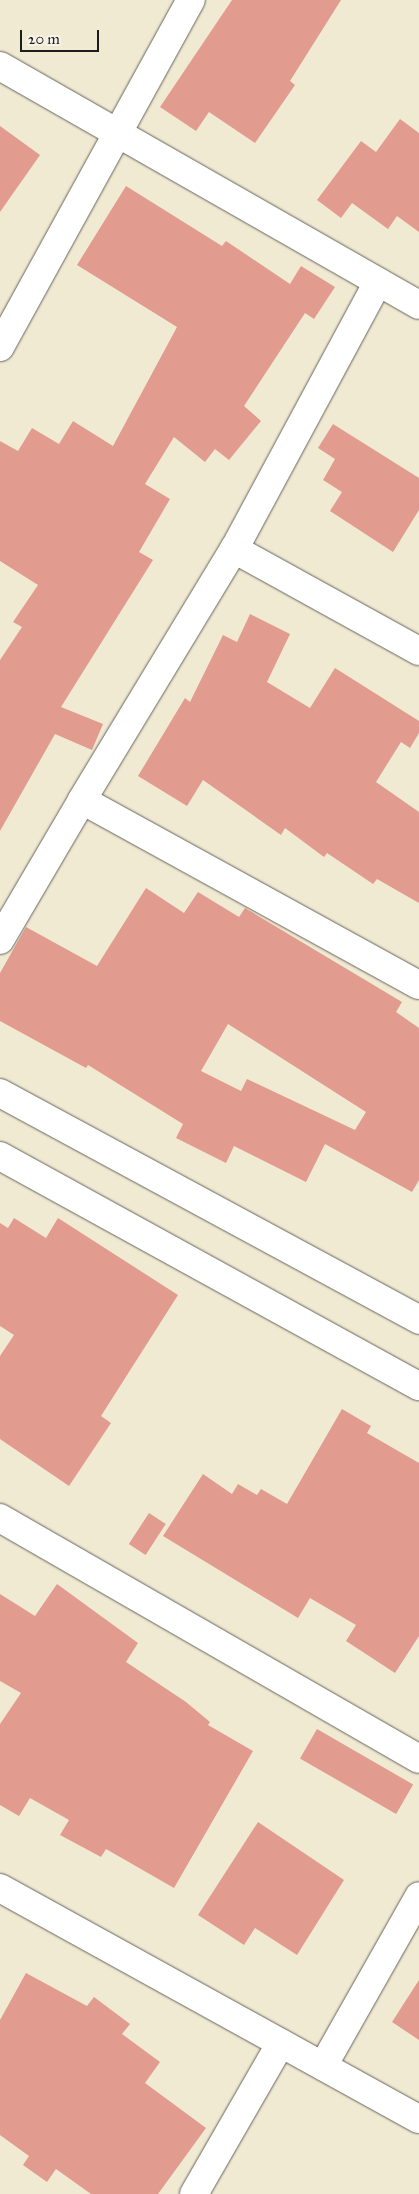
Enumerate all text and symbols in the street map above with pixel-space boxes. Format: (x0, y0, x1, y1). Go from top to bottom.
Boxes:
scale bar (22, 20, 101, 52)
text: 20 m (28, 30, 60, 48)

